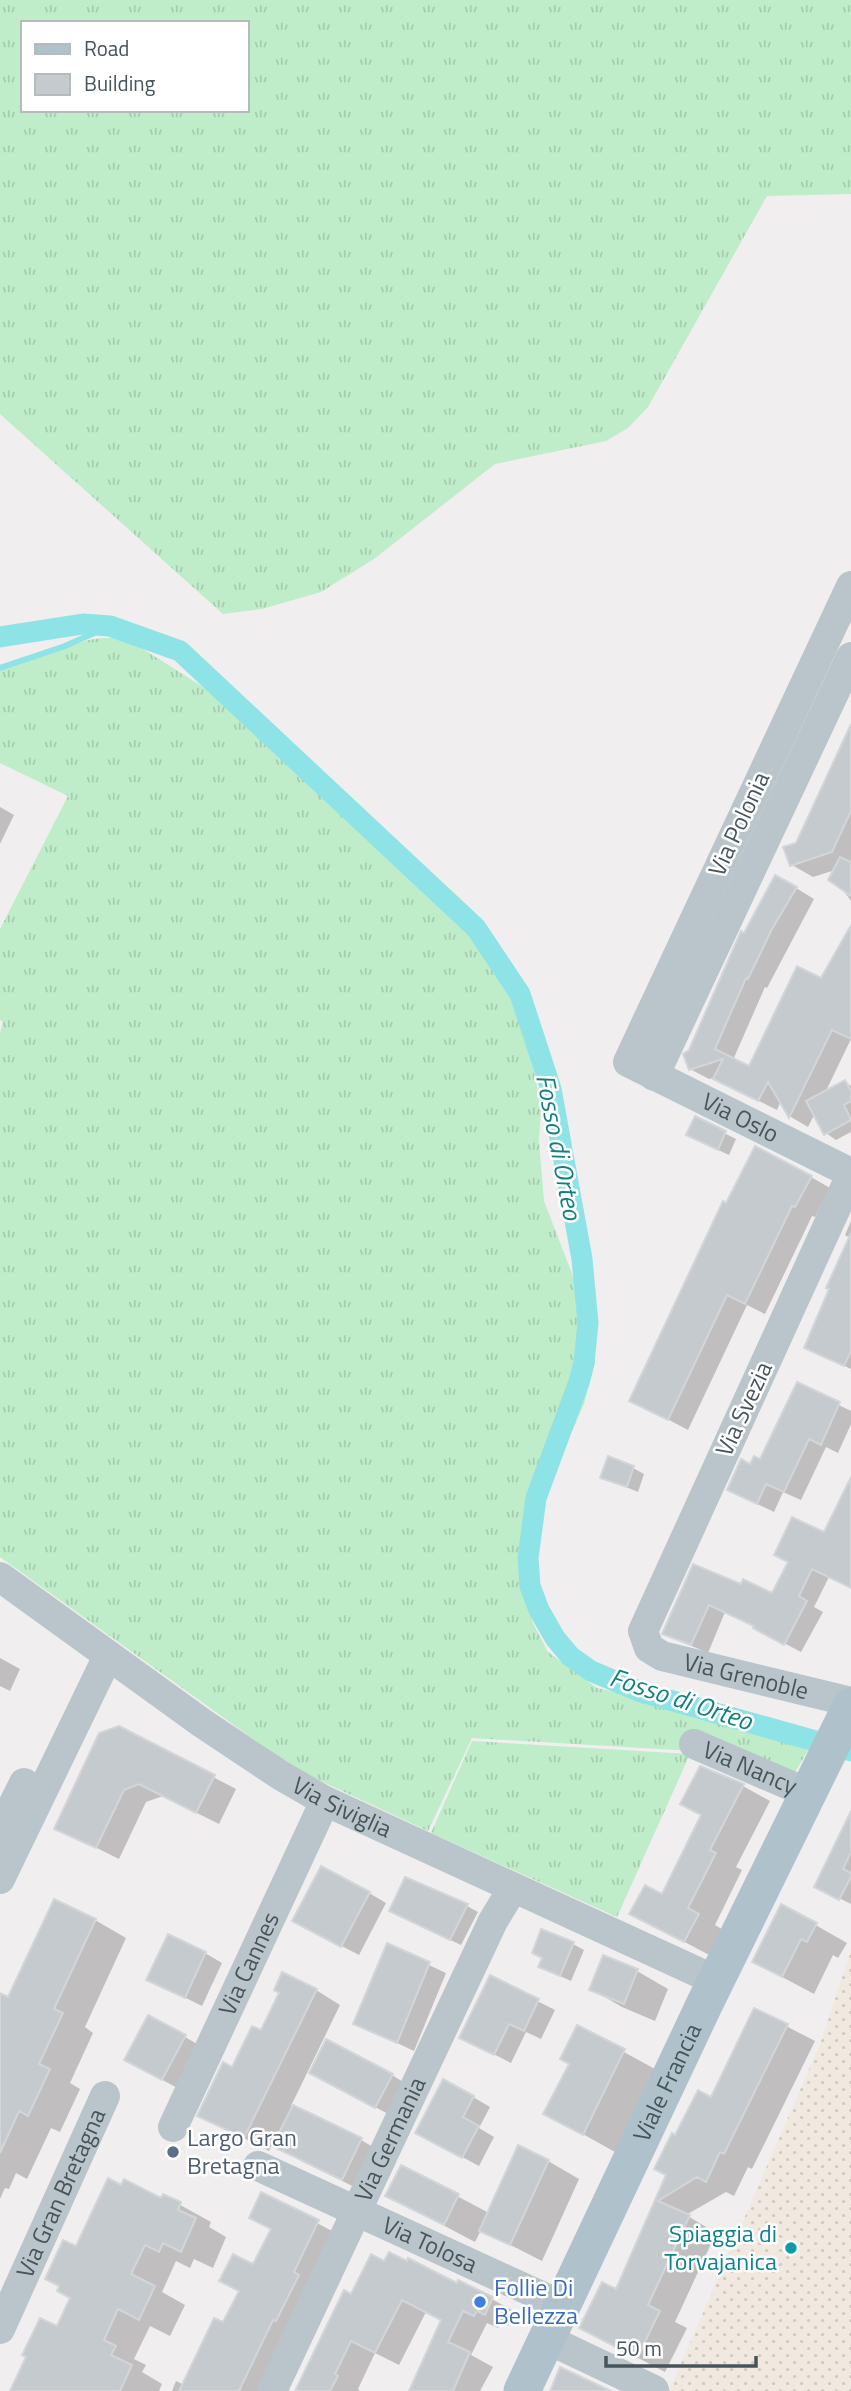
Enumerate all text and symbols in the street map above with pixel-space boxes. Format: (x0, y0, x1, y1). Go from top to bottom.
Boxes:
legend (21, 21, 248, 112)
text: Road (84, 32, 129, 64)
text: Building (84, 67, 156, 99)
street label: Via Polonia (698, 765, 778, 882)
water label: Fosso di Orteo (526, 1071, 593, 1224)
street label: Via Oslo (696, 1083, 785, 1151)
street label: Via Svezia (705, 1355, 781, 1462)
street label: Via Grenoble (680, 1643, 812, 1708)
water label: Fosso di Orteo (605, 1657, 759, 1740)
street label: Via Nancy (698, 1731, 804, 1804)
street label: Via Siviglia (286, 1767, 398, 1846)
street label: Via Cannes (208, 1906, 288, 2021)
street label: Viale Francia (623, 2017, 710, 2147)
street label: Via Germania (345, 2071, 434, 2207)
street label: Via Gran Bretagna (6, 2102, 114, 2283)
place label: Largo Gran Bretagna (187, 2119, 297, 2183)
marker: Largo Gran Bretagna (165, 2144, 181, 2160)
street label: Via Tolosa (377, 2206, 484, 2281)
place label: Spiaggia di Torvajanica (664, 2215, 777, 2279)
marker: Spiaggia di Torvajanica (783, 2240, 799, 2256)
place label: Follie Di Bellezza (494, 2269, 578, 2333)
marker: Follie Di Bellezza (472, 2294, 488, 2310)
scale bar (606, 2324, 756, 2368)
text: 50 m (616, 2332, 662, 2364)

